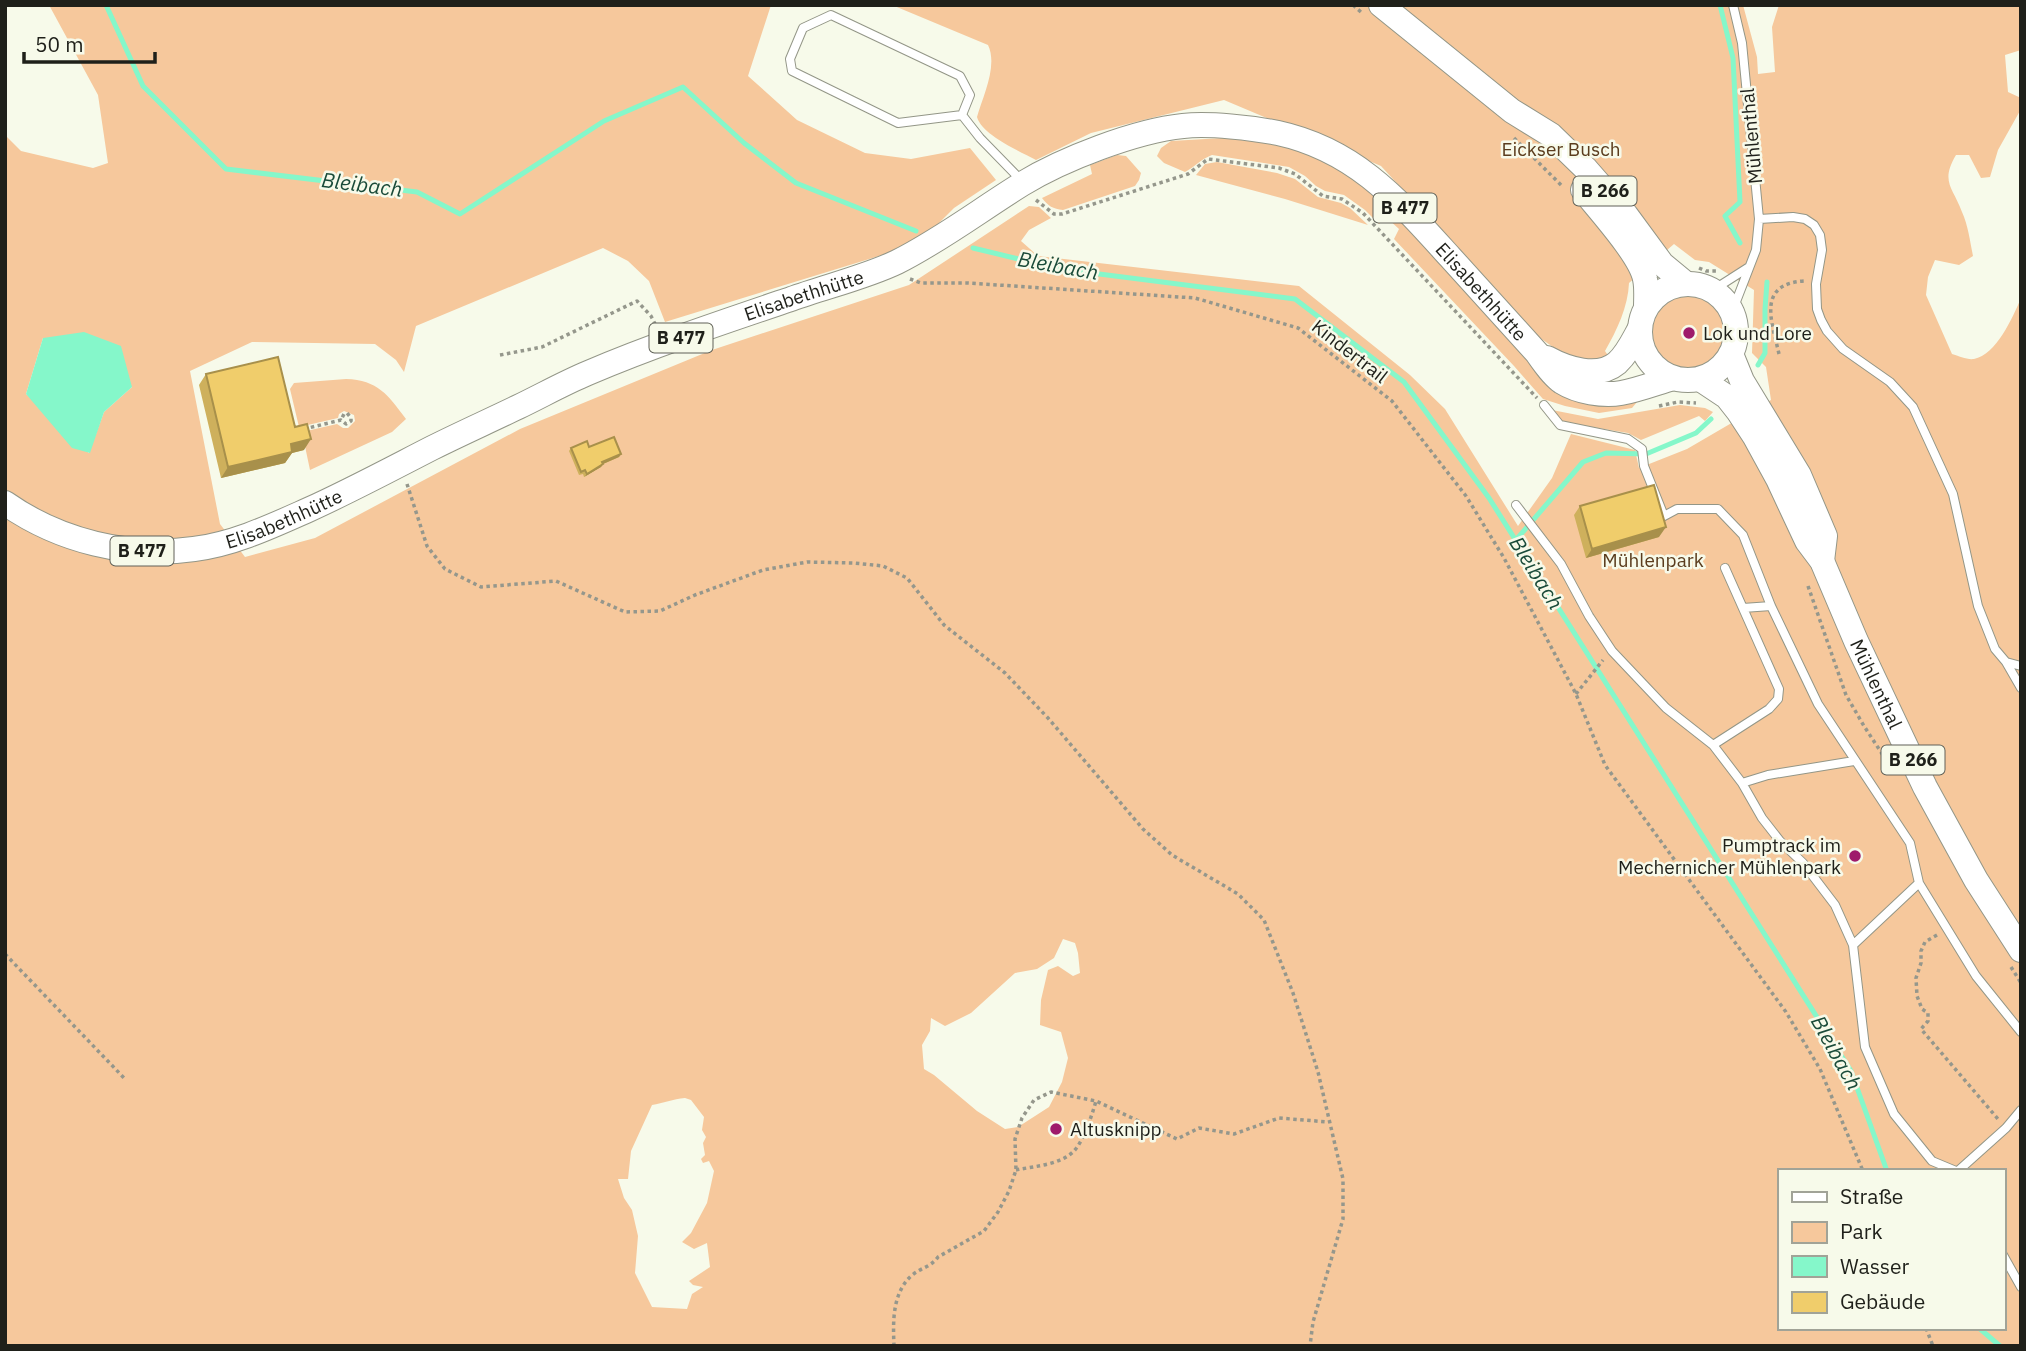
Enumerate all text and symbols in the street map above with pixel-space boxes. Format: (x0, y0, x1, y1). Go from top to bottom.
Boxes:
scale bar (24, 21, 156, 65)
text: 50 m (35, 30, 84, 58)
street label: Mühlenthal (1735, 87, 1767, 185)
park label: Eickser Busch (1501, 137, 1621, 161)
water label: Bleibach (320, 165, 404, 203)
road number: B 266 (1574, 176, 1636, 206)
road number: B 477 (1374, 194, 1436, 223)
street label: Elisabethhütte (1431, 237, 1532, 346)
water label: Bleibach (1016, 244, 1101, 286)
street label: Elisabethhütte (741, 264, 867, 326)
street label: Kindertrail (1307, 314, 1393, 388)
place label: Lok und Lore (1703, 321, 1812, 345)
road number: B 477 (650, 324, 712, 352)
marker: Lok und Lore (1681, 325, 1697, 341)
street label: Elisabethhütte (223, 484, 346, 554)
water label: Bleibach (1503, 531, 1570, 614)
road number: B 477 (110, 536, 174, 566)
park label: Mühlenpark (1602, 548, 1704, 572)
street label: Mühlenthal (1845, 635, 1908, 733)
road number: B 266 (1882, 746, 1944, 774)
place label: Pumptrack im Mechernicher Mühlenpark (1618, 833, 1841, 879)
marker: Pumptrack im Mechernicher Mühlenpark (1847, 848, 1863, 864)
water label: Bleibach (1805, 1010, 1869, 1095)
place label: Altusknipp (1070, 1117, 1162, 1141)
marker: Altusknipp (1048, 1121, 1064, 1137)
legend (1778, 1169, 2005, 1330)
text: Straße (1840, 1182, 1903, 1210)
text: Park (1840, 1217, 1883, 1245)
text: Wasser (1840, 1252, 1910, 1280)
text: Gebäude (1840, 1287, 1925, 1315)

